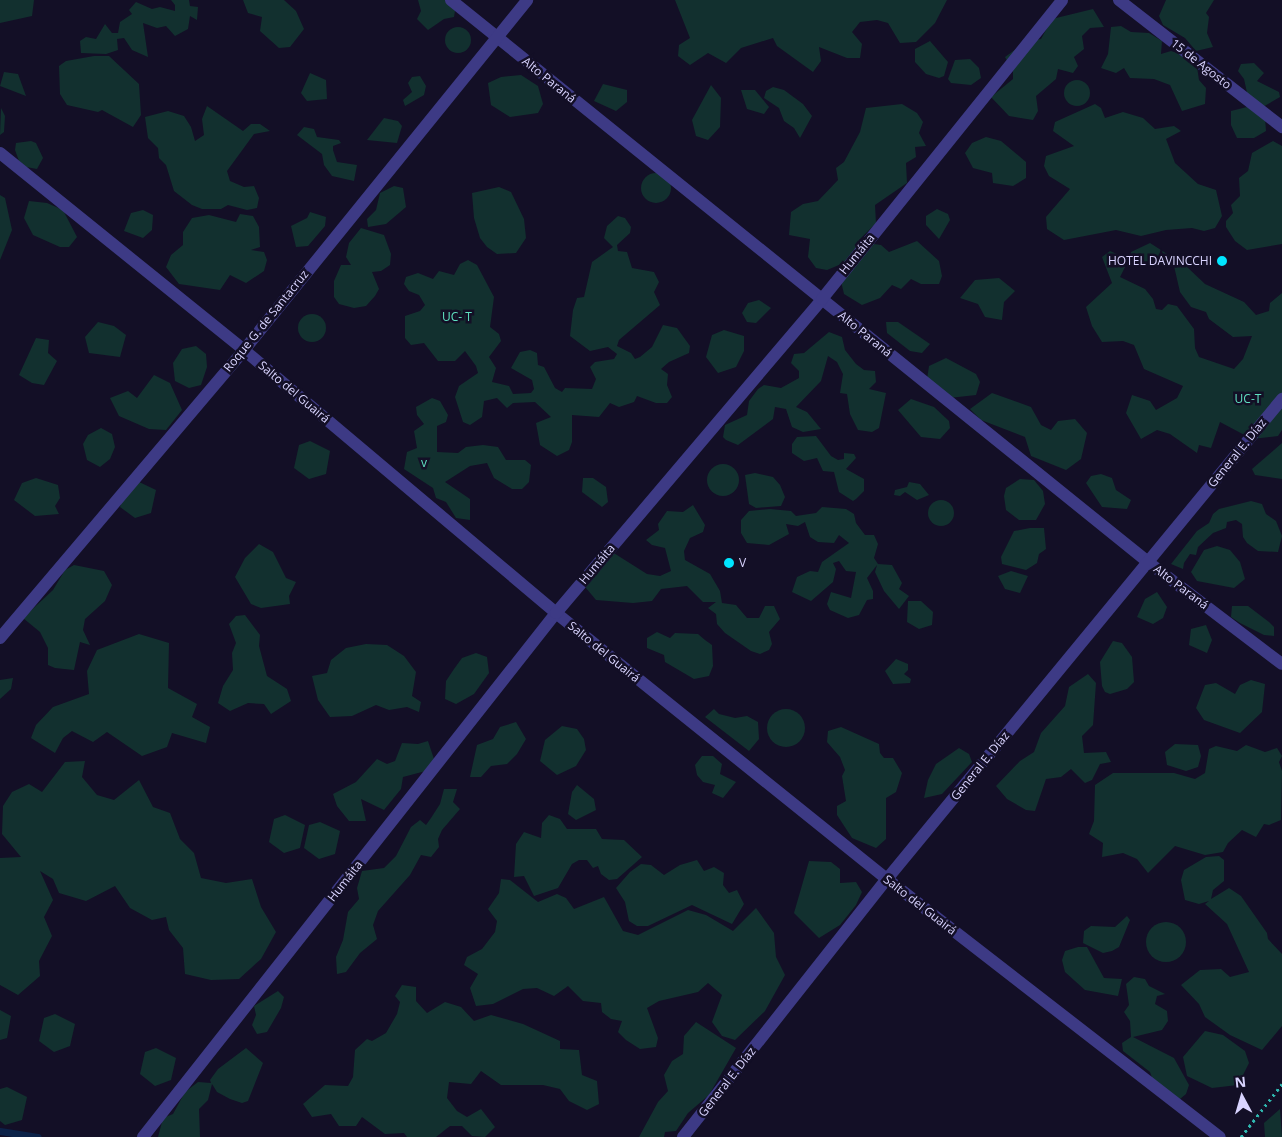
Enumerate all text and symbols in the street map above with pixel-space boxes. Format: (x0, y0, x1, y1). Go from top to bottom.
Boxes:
street label: 15 de Agosto (1168, 36, 1234, 92)
street label: Alto Paraná (519, 54, 579, 106)
street label: Humáita (836, 231, 878, 277)
place label: HOTEL DAVINCCHI (1108, 254, 1212, 268)
marker: HOTEL DAVINCCHI (1216, 255, 1228, 267)
street label: Roque G. de Santacruz (221, 267, 311, 375)
street label: Alto Paraná (835, 308, 895, 360)
park label: UC- T (442, 310, 472, 324)
street label: Salto del Guairá (255, 358, 333, 426)
park label: UC-T (1235, 392, 1261, 406)
street label: General E. Díaz (1205, 416, 1269, 490)
park label: v (421, 456, 427, 470)
street label: Humáita (576, 541, 618, 587)
place label: V (739, 556, 746, 570)
marker: V (723, 557, 735, 569)
street label: Alto Paraná (1151, 562, 1211, 612)
street label: Salto del Guairá (565, 619, 643, 685)
street label: General E. Díaz (948, 729, 1012, 803)
street label: Humáita (325, 858, 365, 904)
street label: Salto del Guairá (881, 872, 959, 938)
street label: General E. Díaz (695, 1044, 759, 1120)
north arrow (1217, 1072, 1267, 1122)
text: N (1234, 1072, 1247, 1092)

